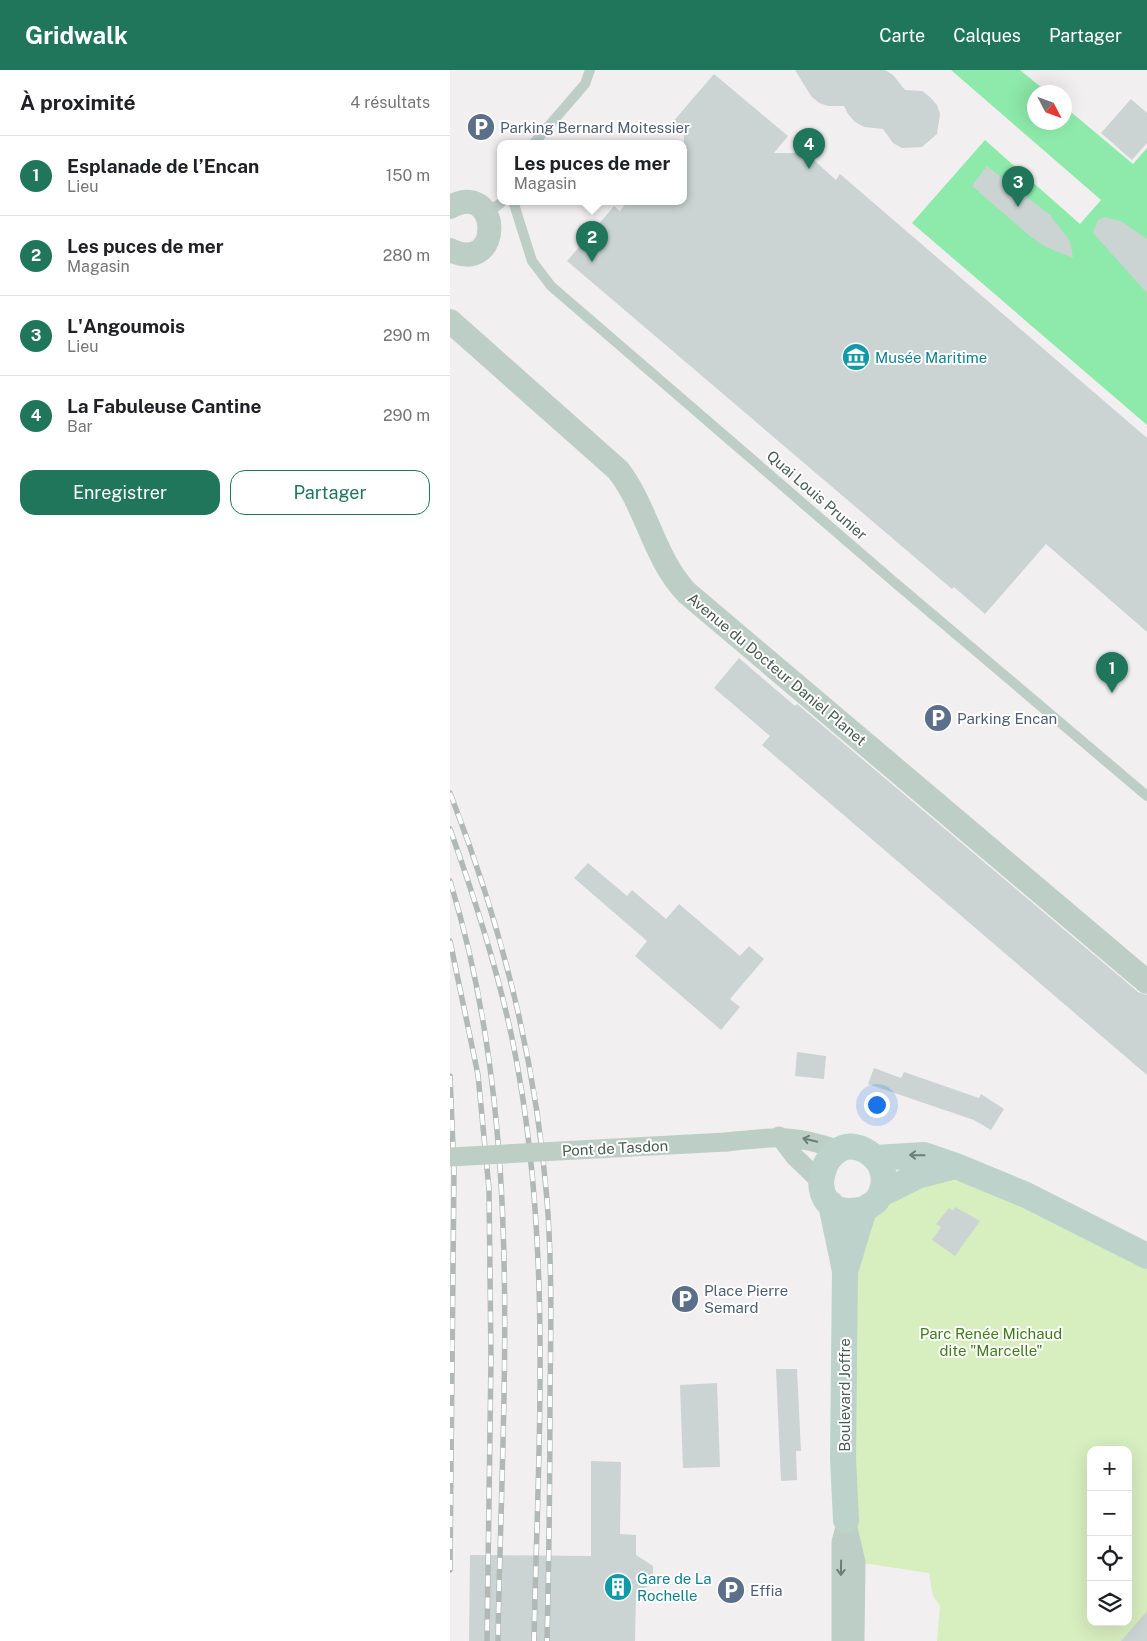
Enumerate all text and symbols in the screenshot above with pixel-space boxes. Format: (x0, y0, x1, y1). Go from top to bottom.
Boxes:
text: Gridwalk (25, 21, 128, 49)
text: Carte (879, 25, 925, 46)
text: Calques (953, 25, 1021, 46)
text: Partager (1049, 25, 1122, 46)
north arrow (1027, 85, 1072, 130)
text: À proximité (20, 90, 136, 115)
text: 4 résultats (350, 93, 430, 112)
parking icon: Parking Bernard Moitessier (466, 112, 496, 142)
place label: Parking Bernard Moitessier (500, 119, 690, 136)
pin: 4 (793, 128, 825, 169)
popup (497, 140, 687, 205)
text: Les puces de mer (514, 152, 670, 174)
text: Esplanade de l’Encan (67, 155, 259, 177)
text: 1 (33, 166, 39, 185)
text: 150 m (386, 166, 430, 185)
pin: 3 (1002, 166, 1034, 207)
text: Magasin (514, 174, 577, 193)
text: Lieu (67, 177, 99, 196)
pin: 2 (576, 221, 608, 262)
text: Les puces de mer (67, 235, 224, 257)
text: 2 (31, 246, 41, 265)
text: 280 m (383, 246, 430, 265)
text: Magasin (67, 257, 130, 276)
text: L'Angoumois (67, 315, 185, 337)
text: 3 (31, 326, 41, 345)
text: 290 m (383, 326, 430, 345)
text: Lieu (67, 337, 99, 356)
museum icon: Musée Maritime (841, 342, 871, 372)
place label: Musée Maritime (875, 349, 987, 366)
text: La Fabuleuse Cantine (67, 395, 261, 417)
text: 4 (31, 406, 41, 425)
text: 290 m (383, 406, 430, 425)
text: Bar (67, 417, 93, 436)
street label: Quai Louis Prunier (763, 447, 871, 543)
button: Enregistrer (20, 470, 220, 515)
button: Partager (230, 470, 430, 515)
street label: Avenue du Docteur Daniel Planet (684, 589, 870, 749)
pin: 1 (1096, 652, 1128, 693)
parking icon: Parking Encan (923, 703, 953, 733)
place label: Parking Encan (957, 710, 1057, 727)
your location (864, 1092, 890, 1118)
one-way arrow (802, 1135, 818, 1145)
street label: Pont de Tasdon (561, 1137, 669, 1159)
one-way arrow (909, 1150, 926, 1160)
place label: Place Pierre Semard (704, 1282, 788, 1316)
parking icon: Place Pierre Semard (670, 1284, 700, 1314)
park label: Parc Renée Michaud dite "Marcelle" (920, 1325, 1062, 1359)
street label: Boulevard Joffre (836, 1338, 853, 1452)
map controls (1087, 1446, 1132, 1626)
button: + (1087, 1446, 1132, 1491)
button: − (1087, 1491, 1132, 1536)
button: locate (1087, 1536, 1132, 1581)
one-way arrow (836, 1560, 846, 1576)
place label: Gare de La Rochelle (637, 1570, 712, 1604)
building icon: Gare de La Rochelle (603, 1572, 633, 1602)
parking icon: Effia (716, 1575, 746, 1605)
button: layers (1087, 1581, 1132, 1626)
place label: Effia (750, 1582, 783, 1599)

